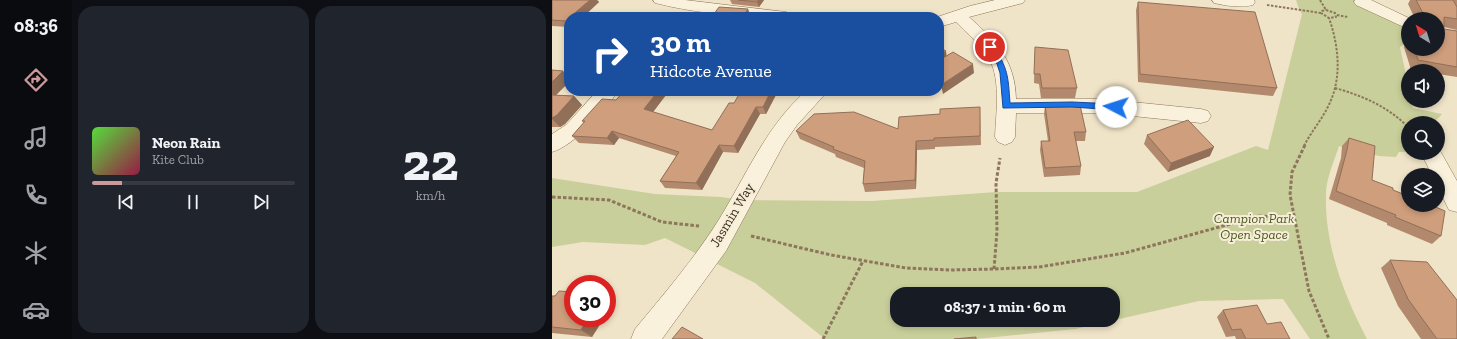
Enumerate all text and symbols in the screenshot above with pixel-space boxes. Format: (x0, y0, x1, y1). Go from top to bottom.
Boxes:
north arrow (1401, 12, 1445, 56)
map controls (1401, 12, 1445, 212)
text: 08:36 (14, 15, 58, 37)
text: 30 m (650, 26, 711, 59)
icon: right (584, 28, 636, 80)
pin (973, 30, 1007, 64)
icon: arrive (979, 36, 1001, 58)
text: Hidcote Avenue (650, 60, 772, 82)
button: sound (1401, 64, 1445, 108)
icon: directions (22, 66, 50, 94)
position arrow (1095, 86, 1137, 128)
button: search (1401, 116, 1445, 160)
icon: music (22, 124, 50, 152)
text: 22 (403, 131, 458, 193)
text: Neon Rain (152, 134, 220, 152)
text: Kite Club (152, 152, 204, 167)
button: layers (1401, 168, 1445, 212)
street label: Jasmin Way (706, 179, 758, 250)
icon: phone (22, 181, 50, 209)
text: km/h (416, 188, 445, 203)
icon: previous (115, 191, 137, 213)
icon: pause (182, 191, 204, 213)
icon: next (250, 191, 272, 213)
park label: Campion Park Open Space (1214, 210, 1294, 243)
icon: climate (22, 239, 50, 267)
speed limit sign: 30 (564, 275, 616, 327)
icon: car (22, 296, 50, 324)
text: 08:37 · 1 min · 60 m (944, 298, 1066, 316)

